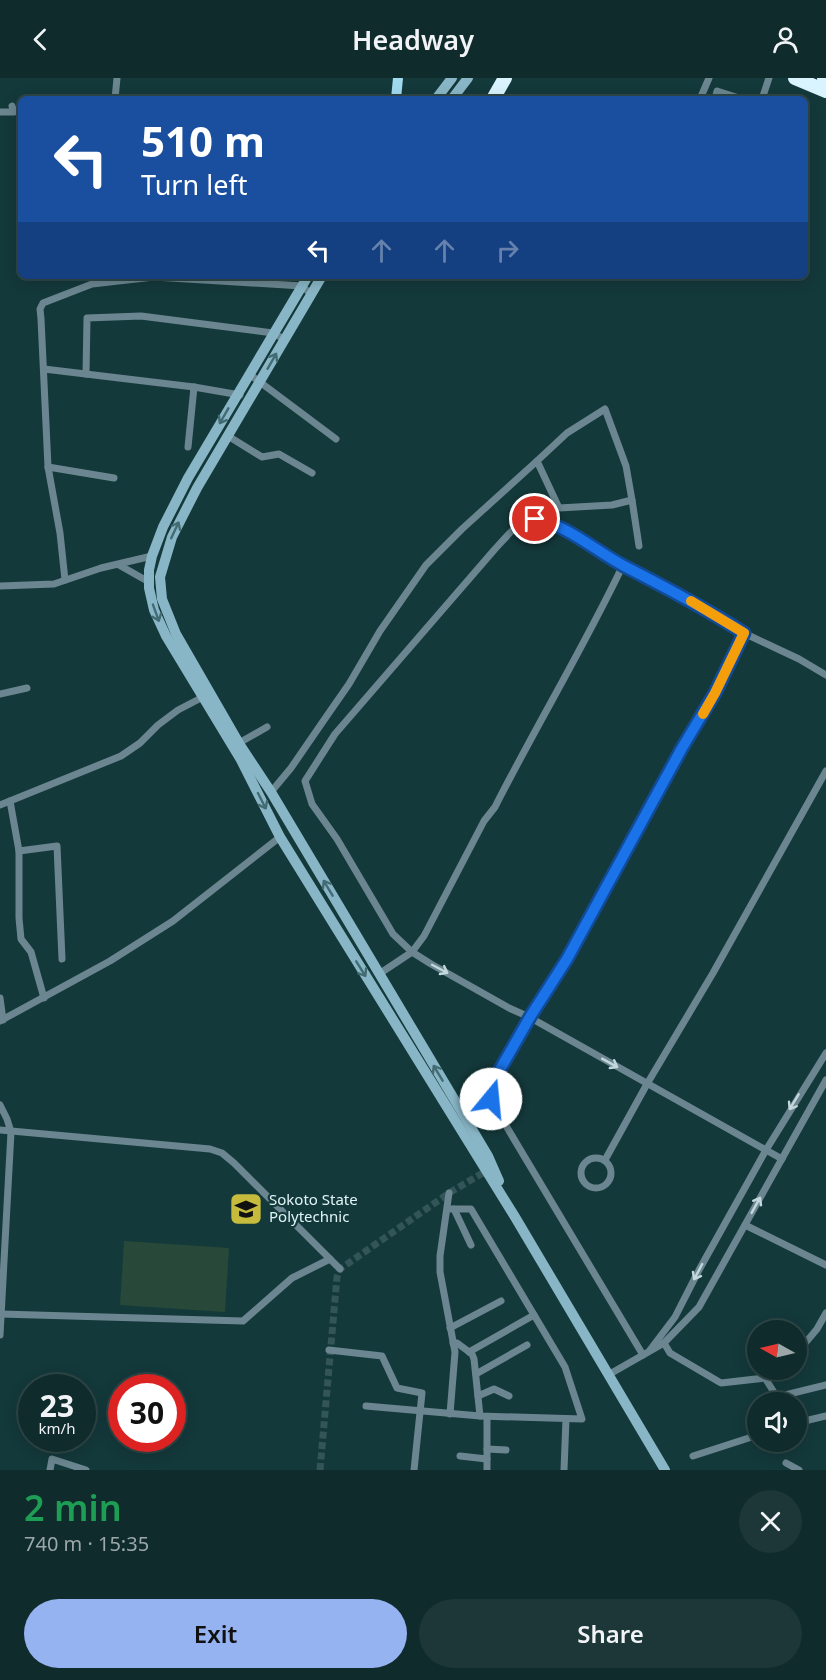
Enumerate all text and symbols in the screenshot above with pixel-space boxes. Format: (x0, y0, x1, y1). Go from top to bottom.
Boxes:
text: Headway (352, 21, 474, 58)
icon: back (24, 23, 57, 56)
icon: person (769, 23, 802, 56)
text: 510 m (141, 112, 265, 169)
icon: left (42, 120, 120, 198)
text: Turn left (141, 166, 247, 203)
icon: left (302, 234, 335, 267)
icon: ahead (365, 234, 398, 267)
icon: ahead (428, 234, 461, 267)
icon: right (491, 234, 524, 267)
one-way arrow (266, 353, 278, 370)
one-way arrow (218, 407, 229, 425)
pin (509, 493, 560, 544)
icon: arrive (518, 502, 551, 535)
one-way arrow (170, 521, 181, 540)
one-way arrow (151, 603, 162, 622)
one-way arrow (256, 792, 268, 809)
one-way arrow (321, 880, 333, 897)
one-way arrow (356, 960, 368, 977)
one-way arrow (430, 964, 448, 975)
one-way arrow (601, 1057, 618, 1069)
one-way arrow (432, 1065, 444, 1082)
position arrow (459, 1067, 523, 1131)
one-way arrow (788, 1093, 800, 1110)
place label: Sokoto State Polytechnic (269, 1189, 358, 1226)
school or university icon: Sokoto State Polytechnic (228, 1191, 264, 1227)
one-way arrow (750, 1197, 762, 1214)
one-way arrow (692, 1263, 704, 1280)
north arrow (747, 1320, 807, 1380)
map controls (747, 1320, 807, 1452)
speed limit sign: 30 (108, 1374, 186, 1452)
text: 23 (40, 1385, 74, 1426)
button: sound (747, 1392, 807, 1452)
text: km/h (39, 1418, 75, 1438)
text: 2 min (24, 1483, 122, 1532)
button: close (739, 1490, 802, 1553)
text: 740 m · 15:35 (24, 1530, 149, 1557)
button: Exit (24, 1599, 407, 1668)
button: Share (419, 1599, 802, 1668)

